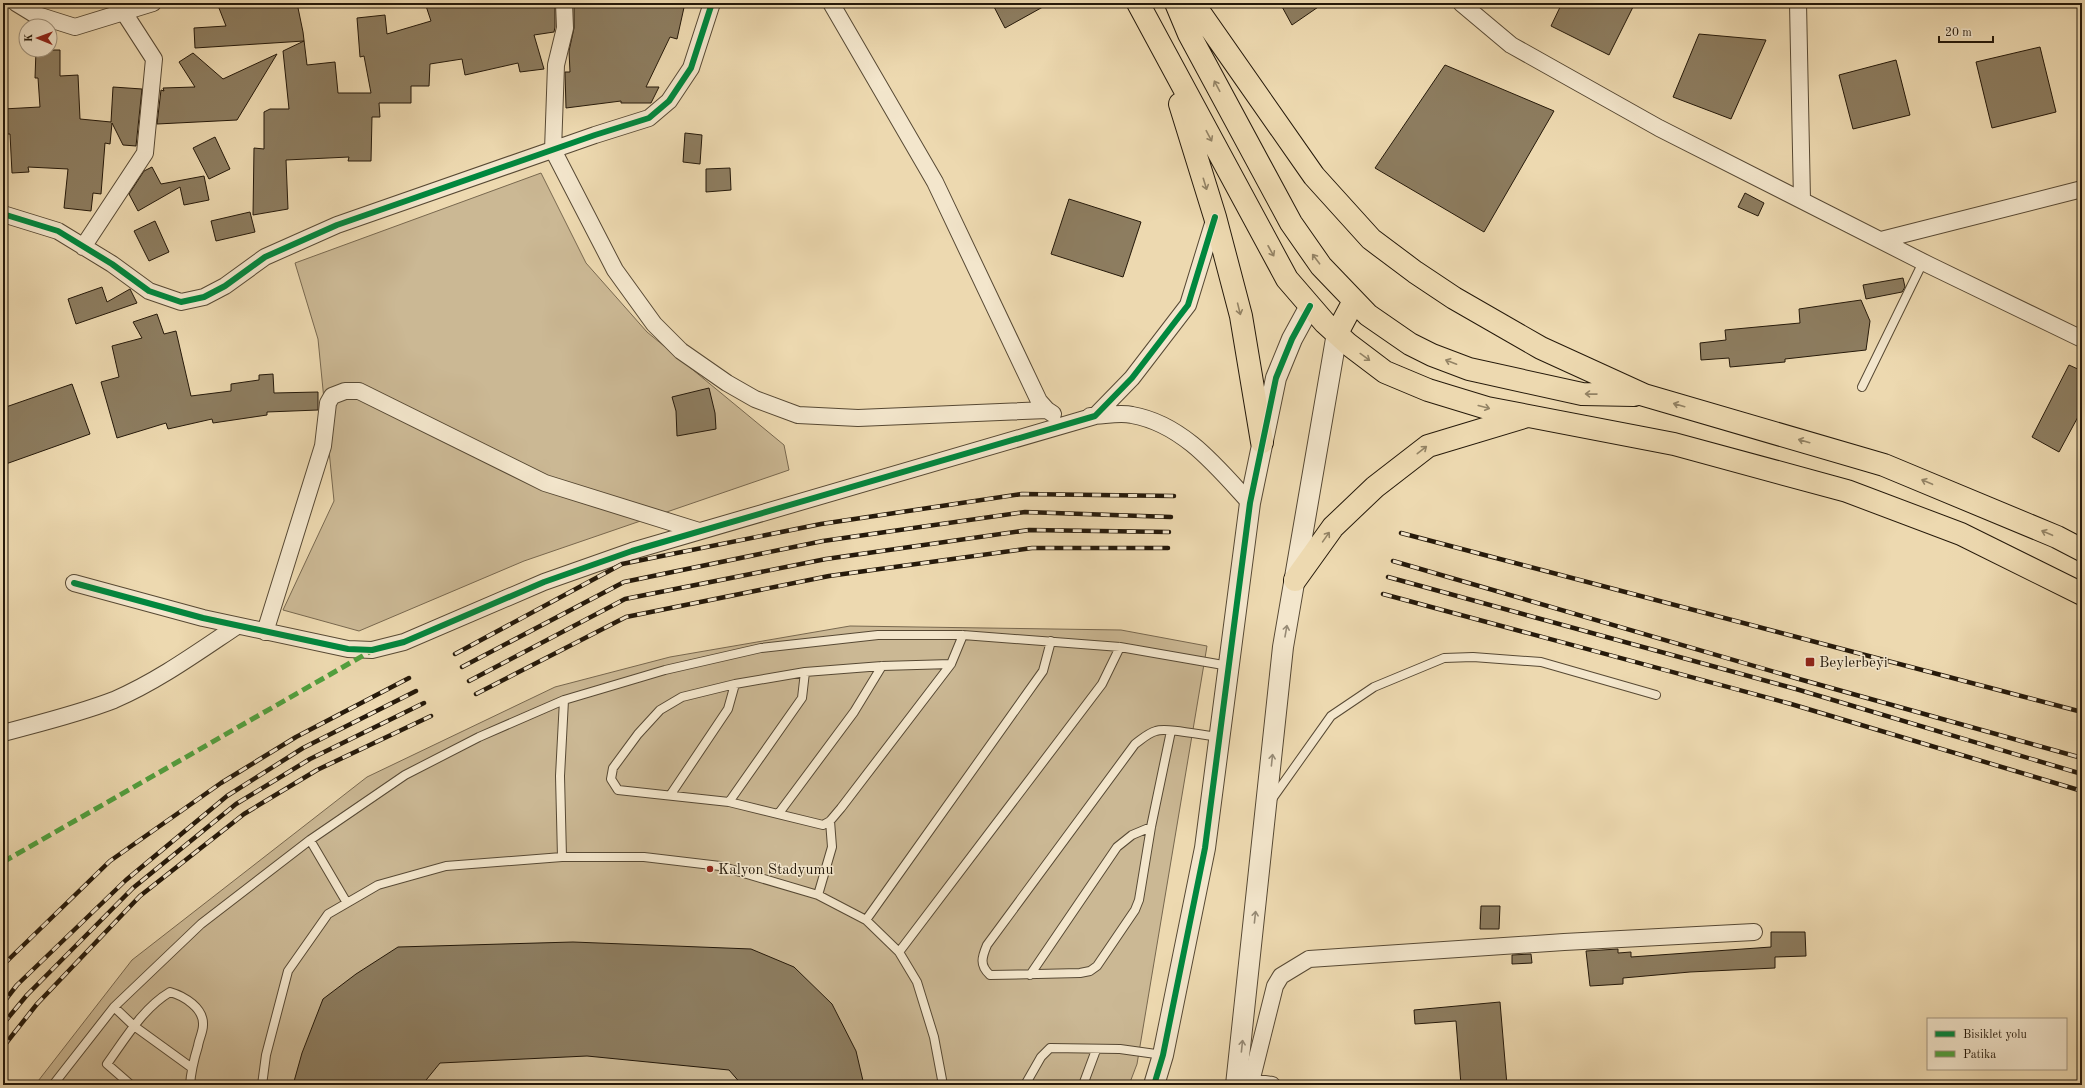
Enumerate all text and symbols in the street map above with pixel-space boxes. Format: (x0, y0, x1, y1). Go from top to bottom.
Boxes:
north arrow (18, 18, 58, 58)
scale bar (1939, 18, 1993, 44)
text: 20 m (1945, 27, 1972, 39)
text: K (24, 33, 35, 42)
one-way arrow (1212, 80, 1220, 92)
one-way arrow (1205, 130, 1213, 142)
one-way arrow (1202, 177, 1209, 190)
one-way arrow (1267, 244, 1275, 256)
one-way arrow (1312, 254, 1320, 265)
one-way arrow (1236, 302, 1243, 315)
one-way arrow (1360, 353, 1371, 361)
one-way arrow (1445, 358, 1457, 366)
one-way arrow (1585, 390, 1598, 398)
one-way arrow (1673, 401, 1686, 408)
one-way arrow (1477, 404, 1490, 412)
one-way arrow (1798, 437, 1811, 444)
one-way arrow (1417, 446, 1428, 455)
one-way arrow (1921, 478, 1933, 486)
one-way arrow (2041, 528, 2053, 536)
one-way arrow (1322, 531, 1330, 542)
one-way arrow (1283, 625, 1291, 638)
marker: Beylerbeyi (1804, 656, 1816, 668)
place label: Beylerbeyi (1819, 656, 1888, 671)
one-way arrow (1268, 754, 1275, 767)
place label: Kalyon Stadyumu (718, 863, 833, 878)
marker: Kalyon Stadyumu (705, 864, 715, 874)
one-way arrow (1252, 911, 1259, 924)
legend (1927, 1018, 2067, 1070)
text: Bisiklet yolu (1963, 1029, 2028, 1041)
one-way arrow (1238, 1040, 1245, 1053)
text: Patika (1963, 1049, 1996, 1061)

